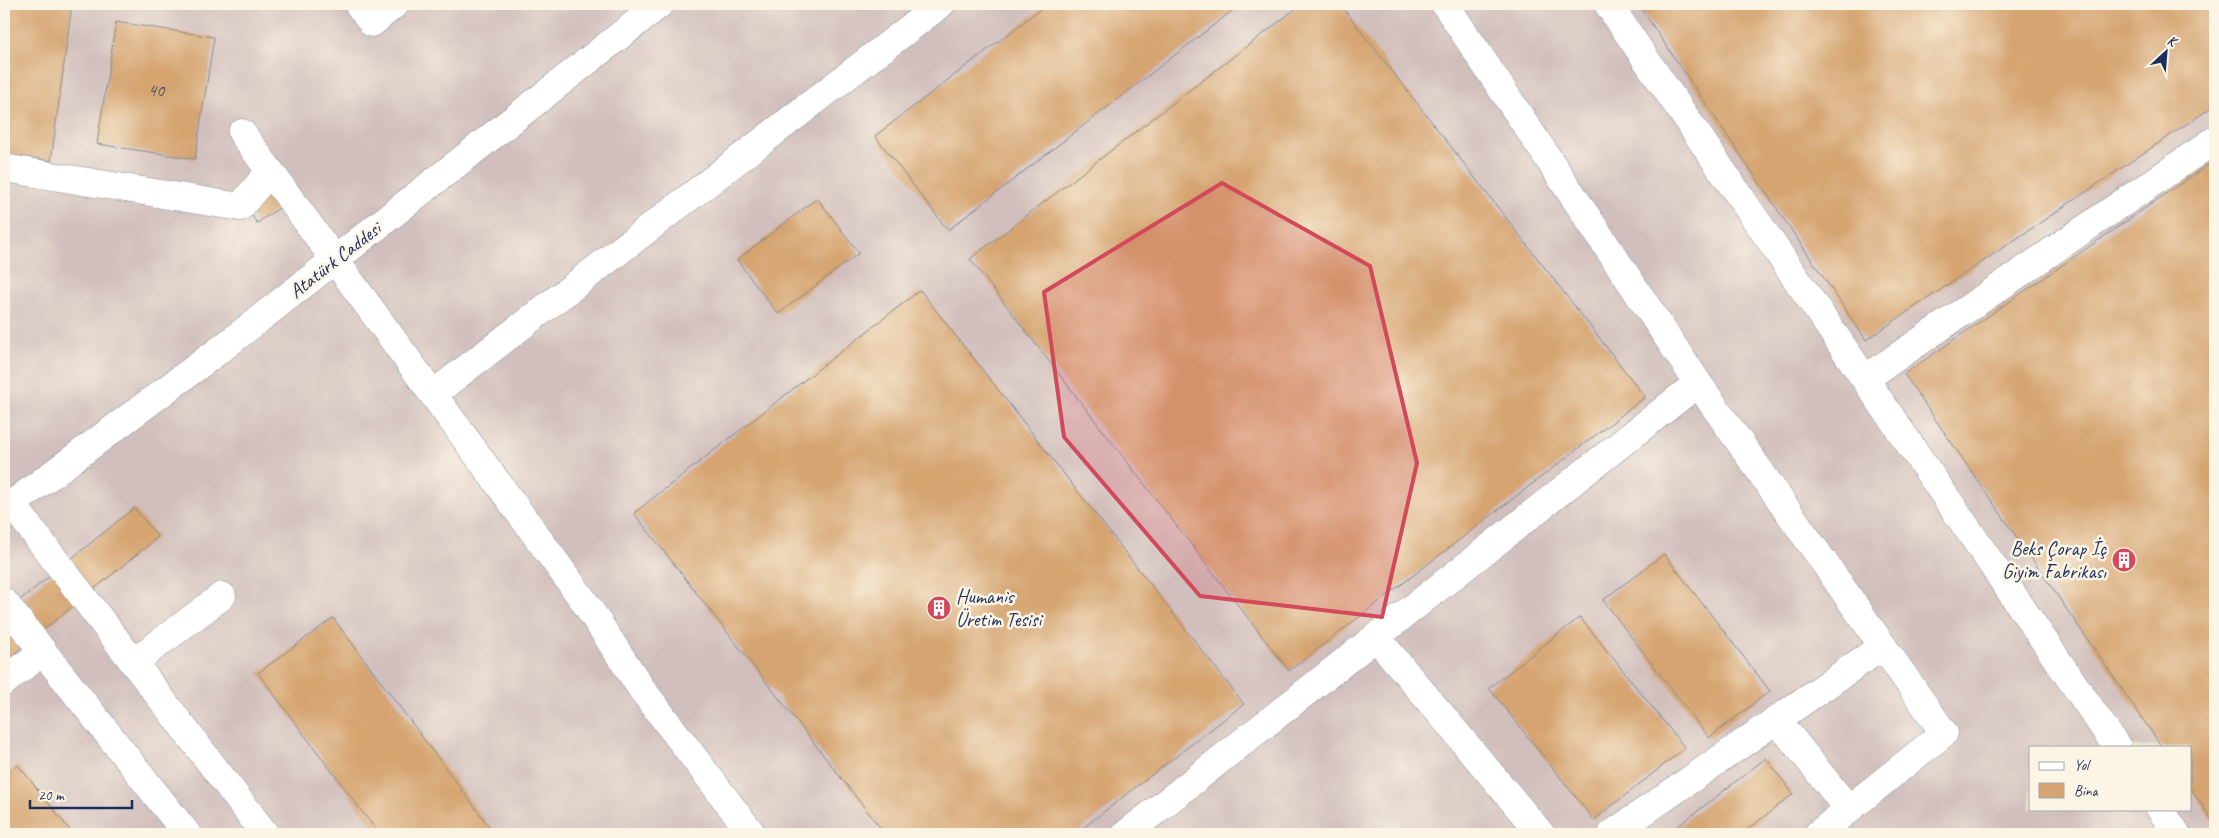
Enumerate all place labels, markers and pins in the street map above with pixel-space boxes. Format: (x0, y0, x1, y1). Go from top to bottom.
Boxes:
place label: Beks Çorap İç Giyim Fabrikası (2002, 536, 2107, 584)
building icon: Beks Çorap İç Giyim Fabrikası (2111, 547, 2137, 573)
place label: Humanis Üretim Tesisi (956, 584, 1044, 632)
building icon: Humanis Üretim Tesisi (926, 595, 952, 621)

